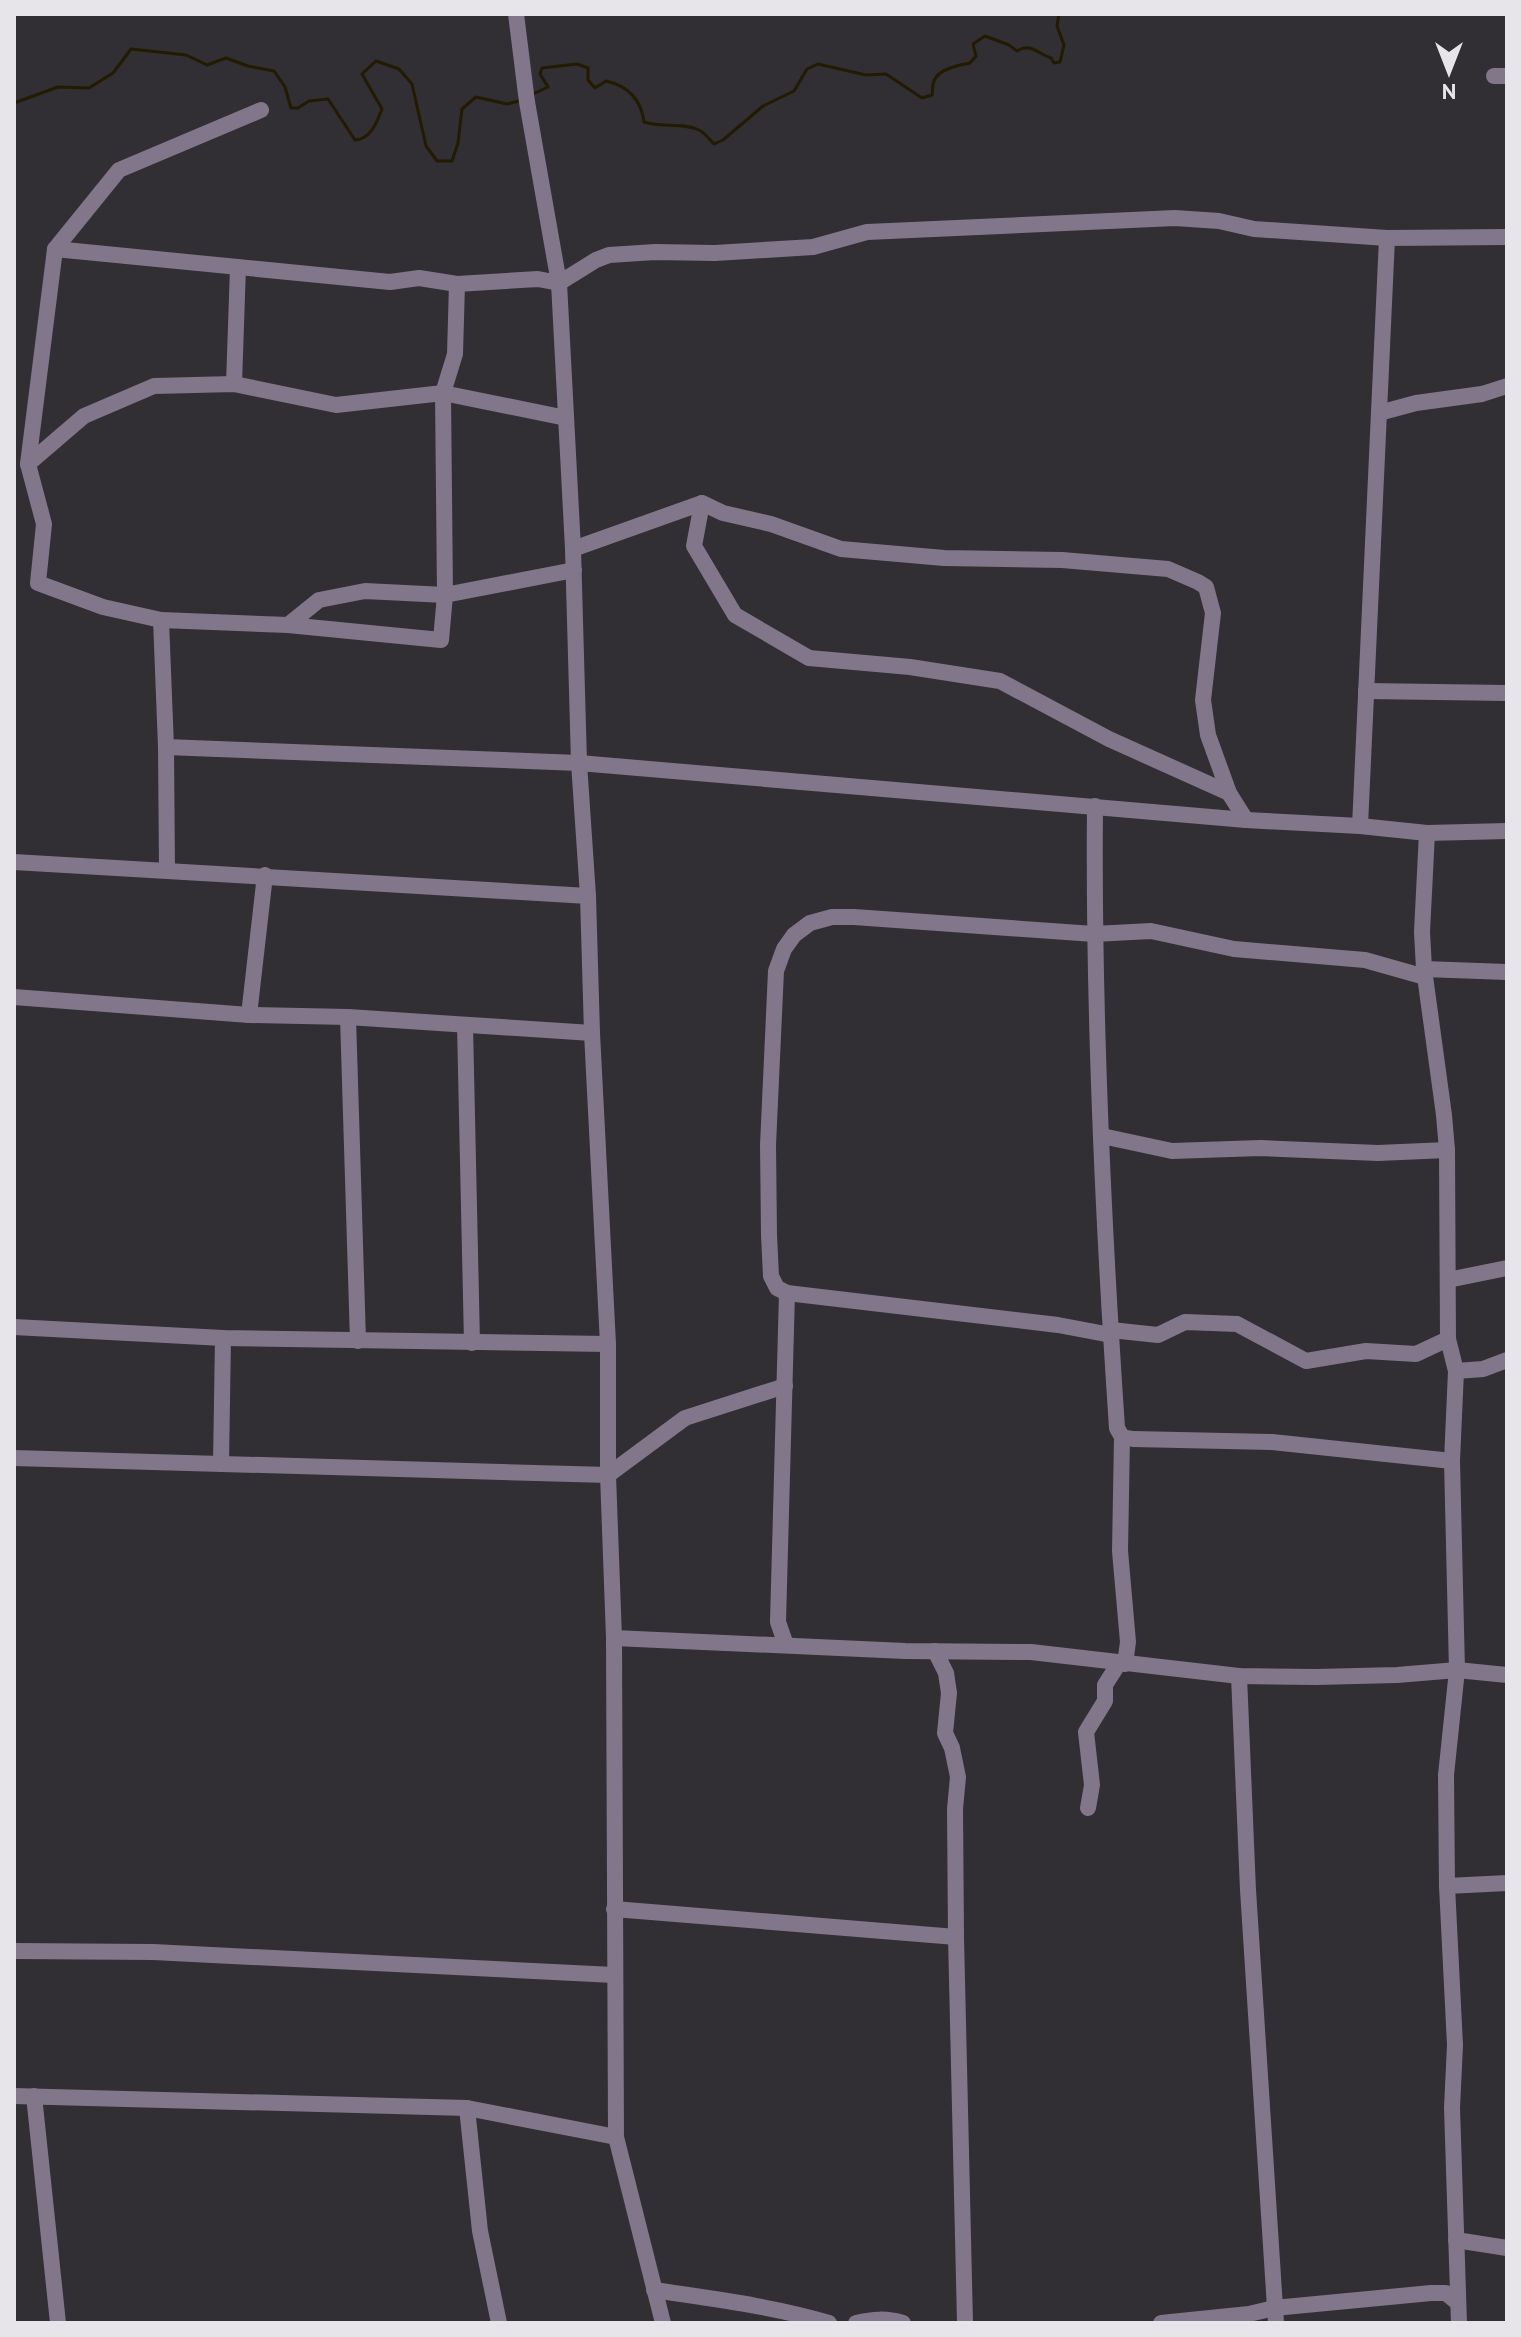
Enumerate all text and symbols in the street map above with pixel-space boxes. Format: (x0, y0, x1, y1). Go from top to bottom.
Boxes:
north arrow (1409, 32, 1489, 112)
text: N (1442, 78, 1456, 106)

